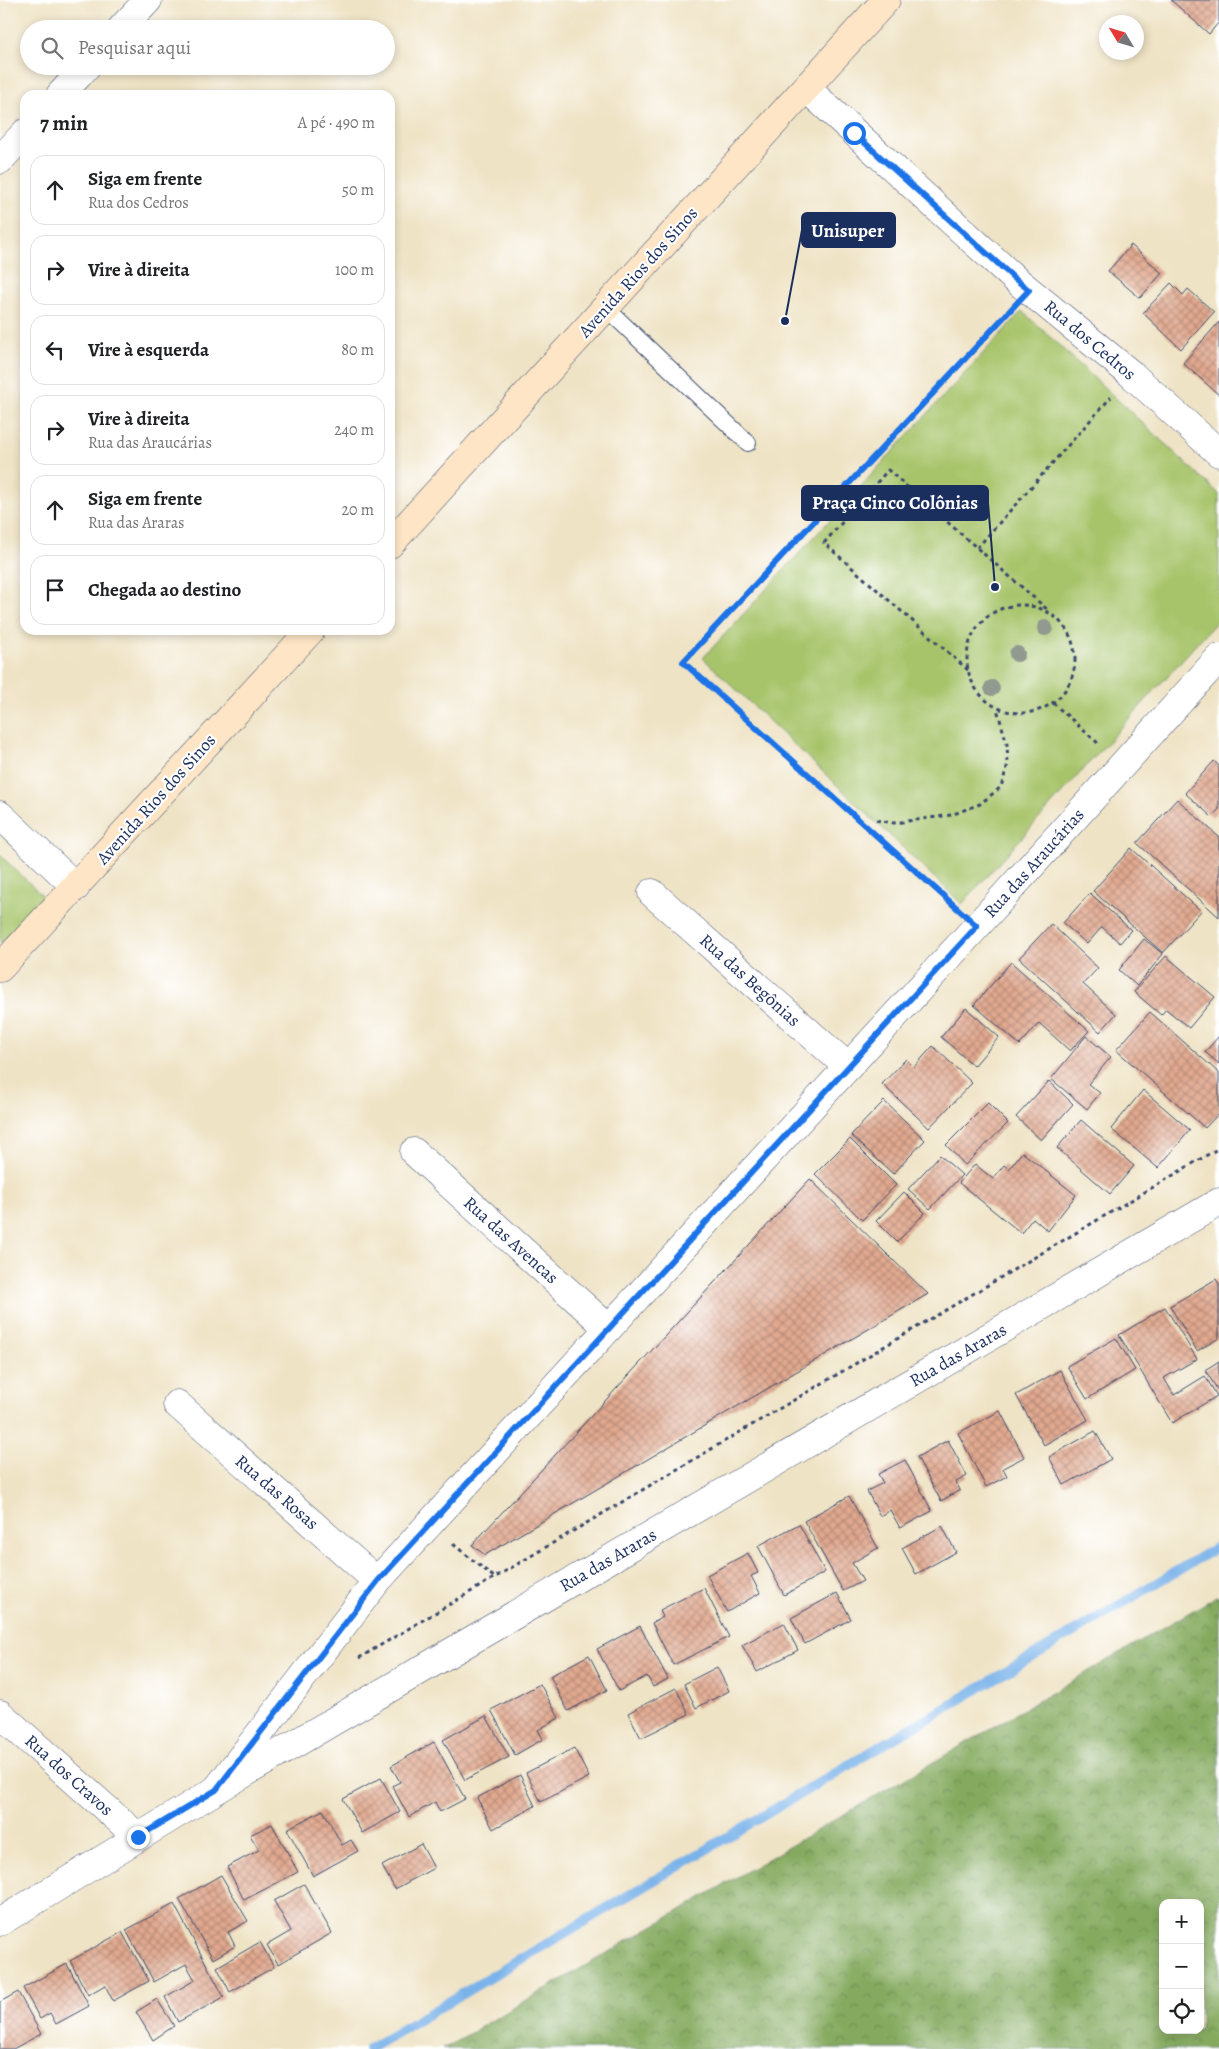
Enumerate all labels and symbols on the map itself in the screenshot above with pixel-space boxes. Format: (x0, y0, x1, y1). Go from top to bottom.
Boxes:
north arrow (1099, 15, 1144, 60)
route start (843, 122, 866, 145)
street label: Avenida Rios dos Sinos (572, 202, 703, 343)
callout: Unisuper (802, 213, 895, 247)
text: Unisuper (811, 218, 885, 244)
street label: Rua dos Cedros (1039, 294, 1141, 386)
callout: Praça Cinco Colônias (802, 486, 988, 520)
text: Praça Cinco Colônias (812, 490, 978, 516)
street label: Avenida Rios dos Sinos (90, 729, 221, 870)
street label: Rua das Araucárias (978, 803, 1090, 923)
street label: Rua das Begônias (694, 928, 806, 1032)
street label: Rua das Avencas (458, 1191, 564, 1289)
street label: Rua das Araras (905, 1317, 1011, 1393)
street label: Rua das Rosas (230, 1449, 324, 1535)
street label: Rua das Araras (555, 1522, 661, 1598)
street label: Rua dos Cravos (20, 1729, 118, 1821)
route end (127, 1826, 150, 1849)

